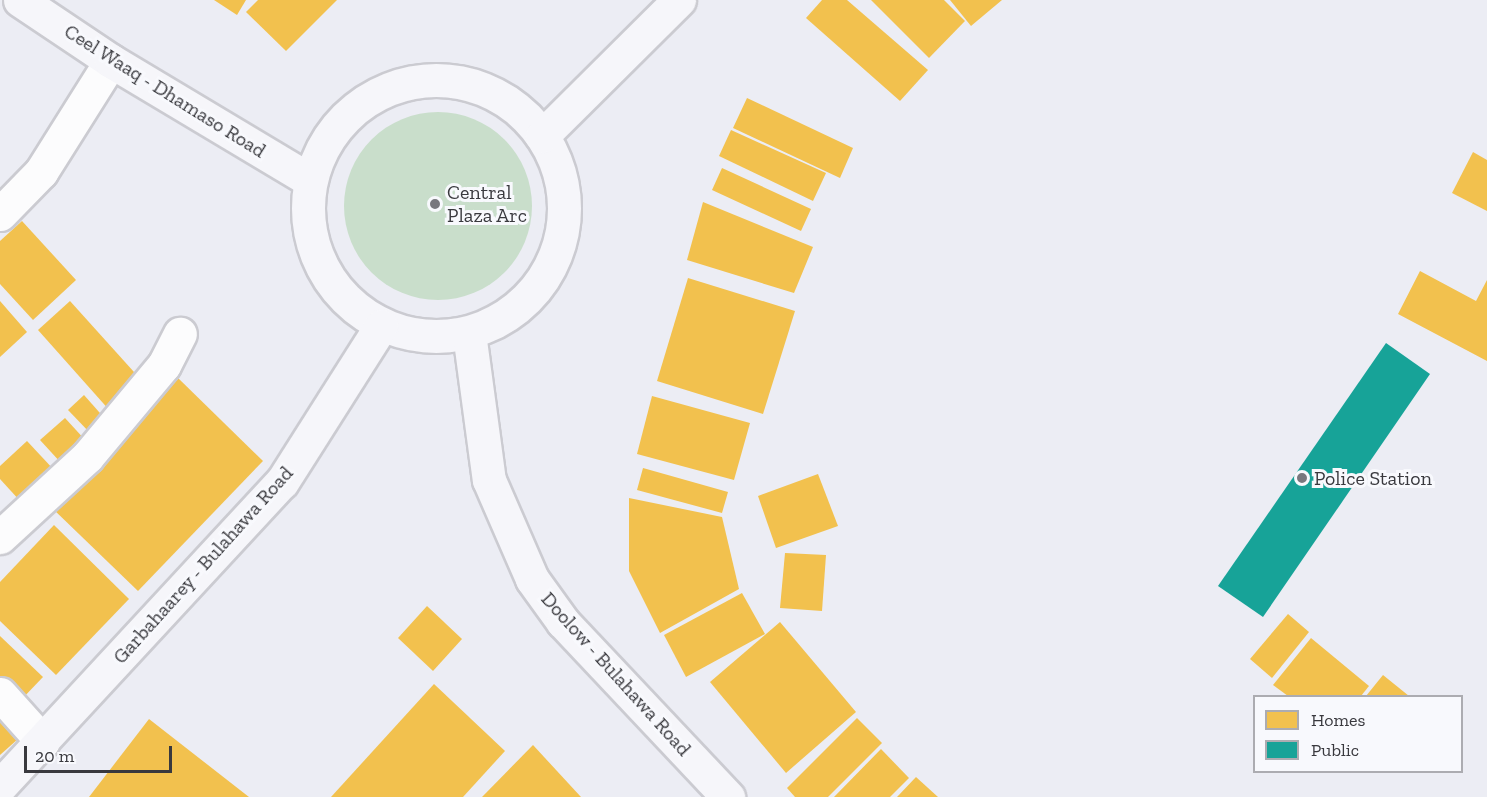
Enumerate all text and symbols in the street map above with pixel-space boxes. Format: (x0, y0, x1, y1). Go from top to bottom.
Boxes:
street label: Ceel Waaq - Dhamaso Road (60, 19, 270, 163)
place label: Central Plaza Arc (447, 180, 528, 227)
marker: Central Plaza Arc (428, 197, 442, 211)
street label: Garbahaarey - Bulahawa Road (108, 461, 298, 669)
place label: Police Station (1314, 466, 1432, 490)
marker: Police Station (1295, 471, 1309, 485)
street label: Doolow - Bulahawa Road (536, 587, 696, 761)
legend (1253, 695, 1463, 773)
text: Homes (1311, 709, 1365, 731)
scale bar (27, 734, 176, 772)
text: Public (1311, 739, 1359, 761)
text: 20 m (35, 745, 74, 767)

